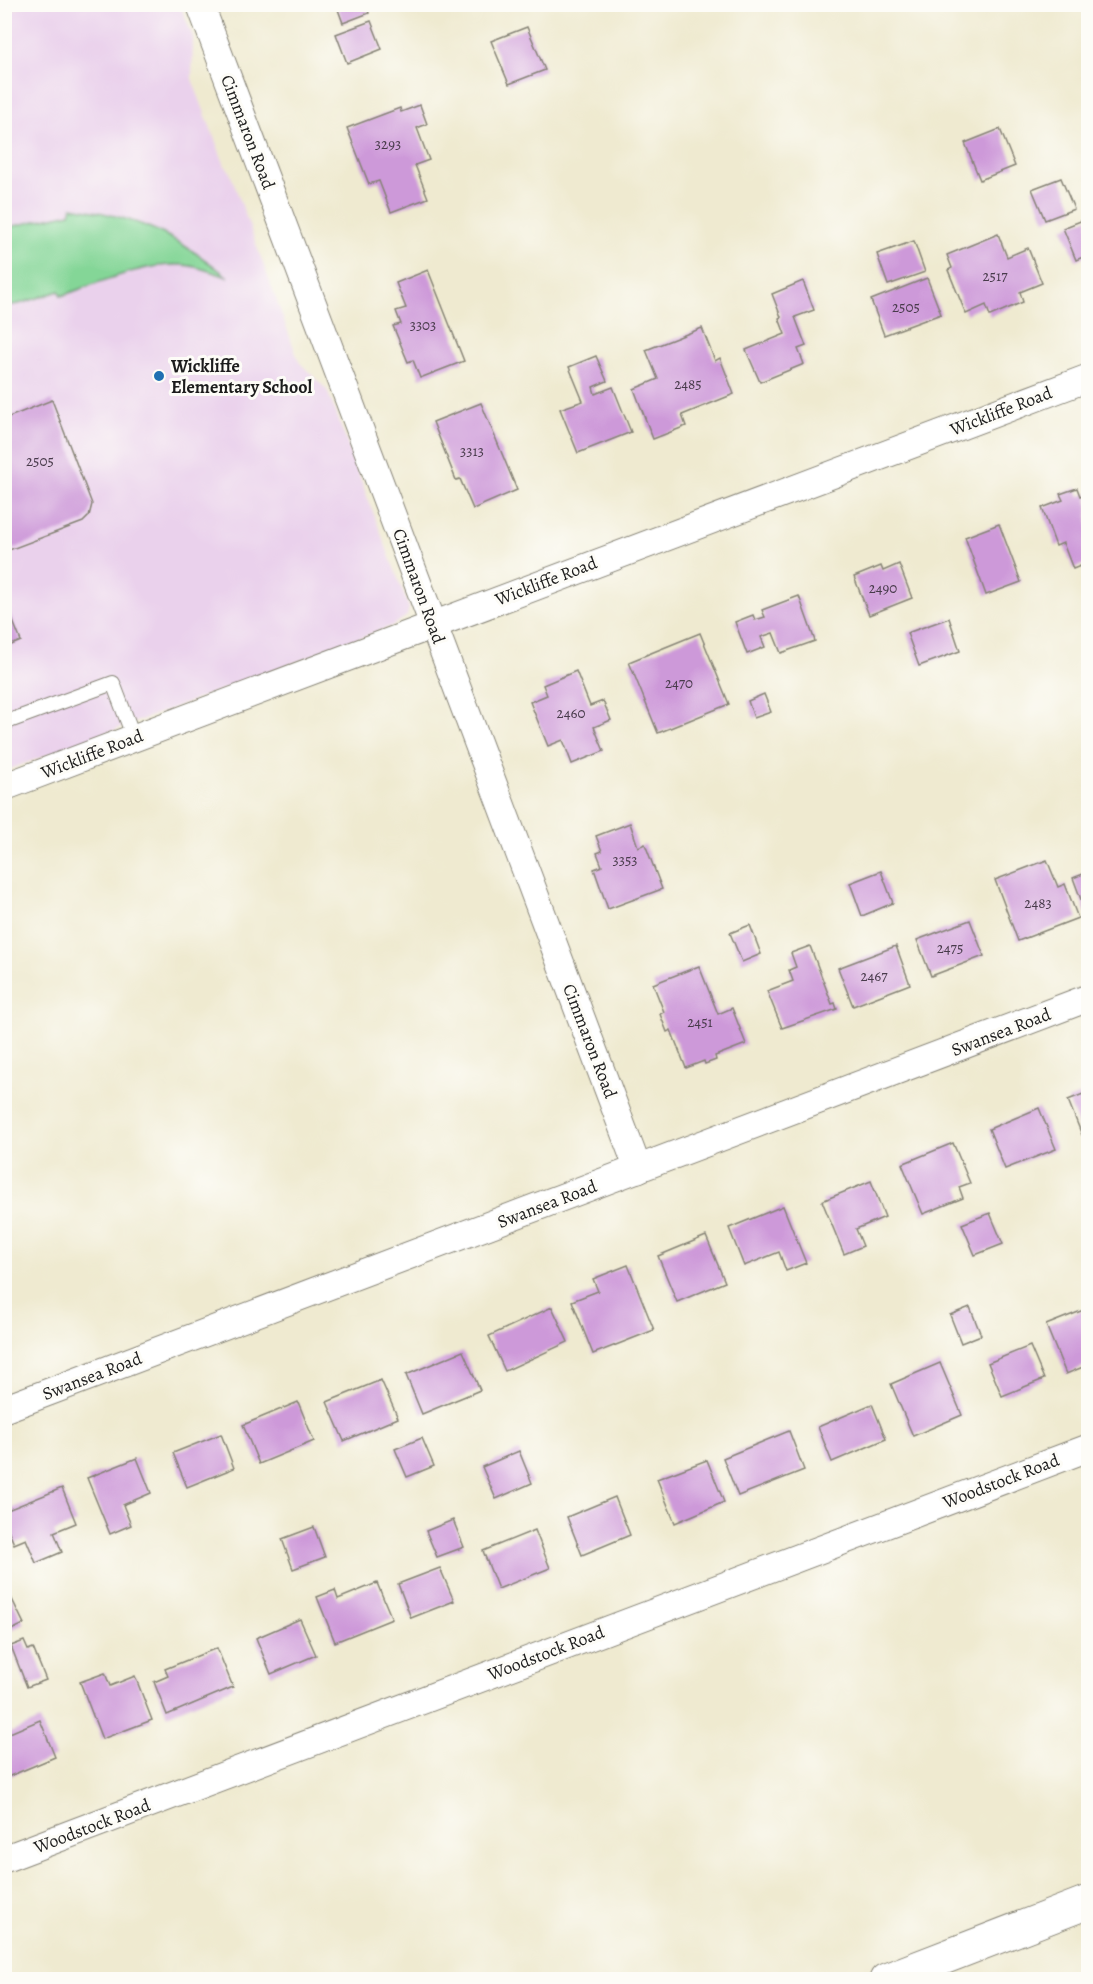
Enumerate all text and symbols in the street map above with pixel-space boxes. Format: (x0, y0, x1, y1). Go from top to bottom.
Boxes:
street label: Cimmaron Road (215, 71, 281, 193)
house number: 3293 (375, 134, 401, 154)
house number: 2517 (982, 266, 1008, 286)
house number: 2505 (892, 297, 920, 317)
house number: 3303 (410, 315, 436, 335)
place label: Wickliffe Elementary School (170, 354, 313, 399)
marker: Wickliffe Elementary School (152, 369, 166, 383)
house number: 2485 (674, 374, 702, 394)
street label: Wickliffe Road (946, 380, 1056, 442)
house number: 3313 (460, 441, 484, 461)
house number: 2505 (26, 451, 54, 471)
street label: Cimmaron Road (387, 525, 451, 647)
street label: Wickliffe Road (491, 550, 601, 612)
house number: 2490 (869, 578, 897, 598)
house number: 2470 (665, 673, 693, 693)
house number: 2460 (557, 703, 585, 723)
street label: Wickliffe Road (37, 723, 147, 785)
house number: 3353 (612, 850, 638, 870)
house number: 2483 (1024, 893, 1052, 913)
house number: 2475 (937, 938, 963, 958)
house number: 2467 (860, 966, 888, 986)
street label: Cimmaron Road (557, 980, 623, 1102)
street label: Swansea Road (948, 1002, 1054, 1062)
house number: 2451 (687, 1012, 713, 1032)
street label: Swansea Road (494, 1174, 600, 1234)
street label: Swansea Road (39, 1346, 145, 1406)
street label: Woodstock Road (938, 1448, 1063, 1515)
street label: Woodstock Road (483, 1620, 608, 1687)
street label: Woodstock Road (29, 1793, 154, 1860)

